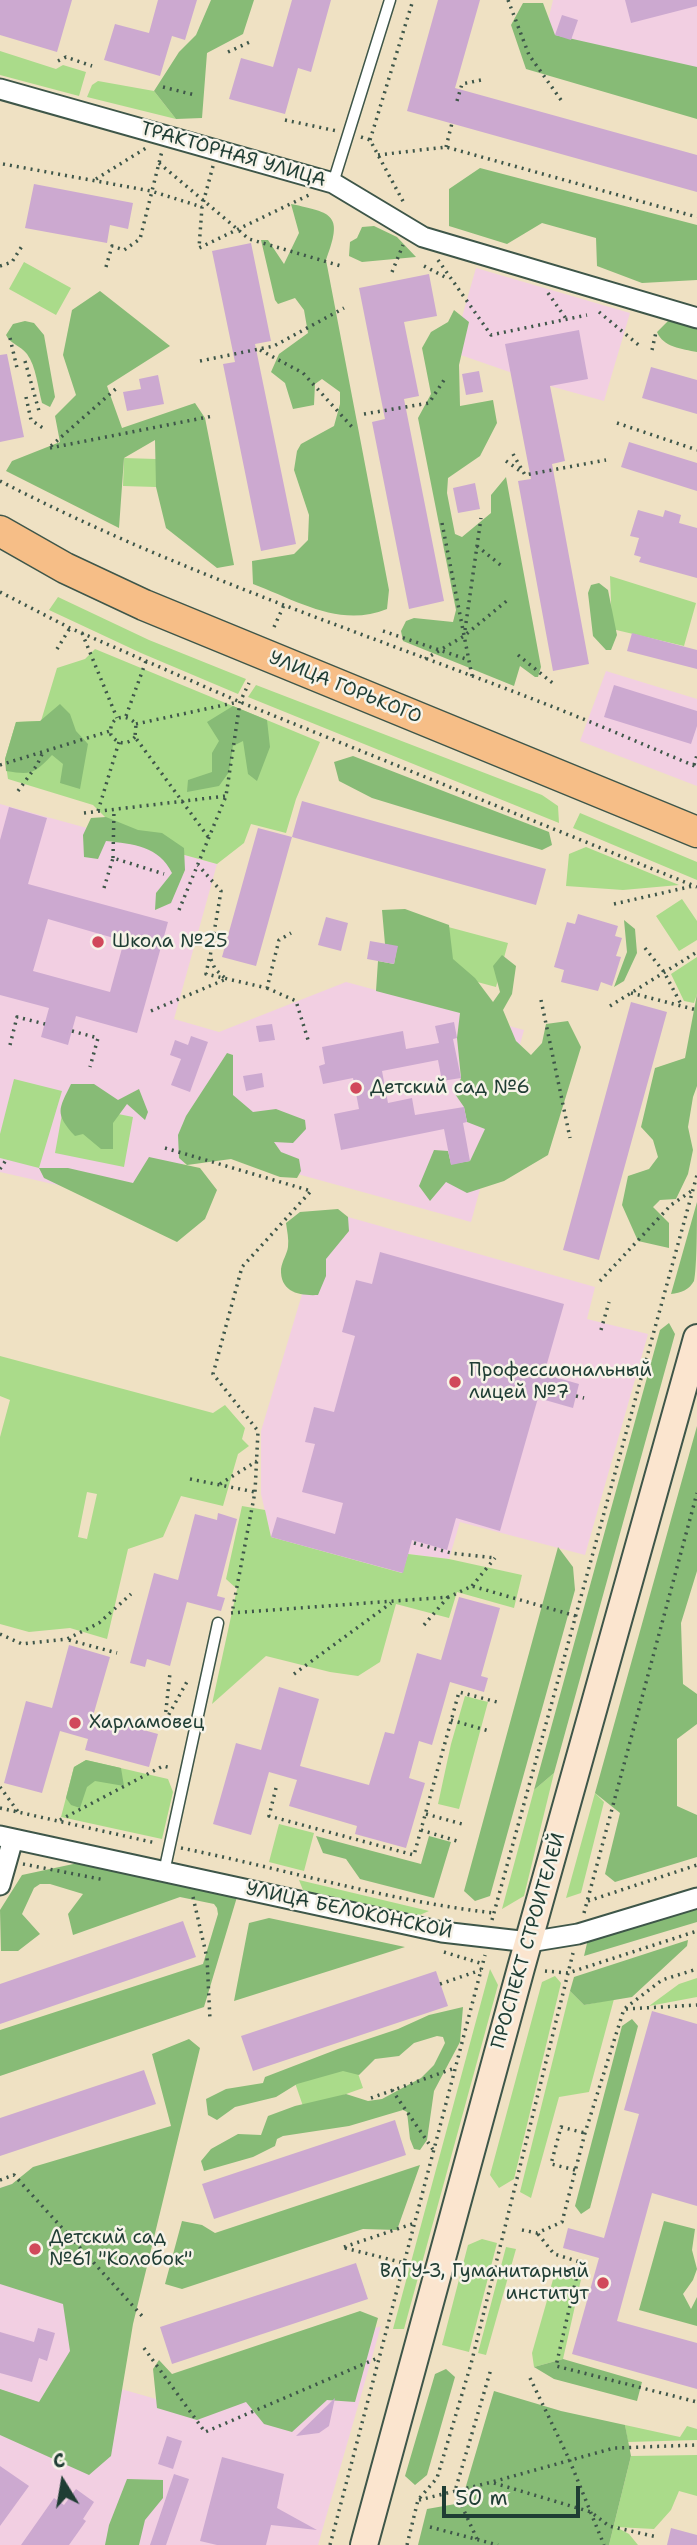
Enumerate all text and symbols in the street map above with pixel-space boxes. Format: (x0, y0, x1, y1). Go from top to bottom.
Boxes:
street label: ТРАКТОРНАЯ УЛИЦА (138, 118, 328, 192)
street label: УЛИЦА ГОРЬКОГО (265, 647, 425, 729)
place label: Школа №25 (112, 931, 228, 953)
marker: Школа №25 (90, 934, 106, 950)
place label: Детский сад №6 (370, 1077, 530, 1099)
marker: Детский сад №6 (348, 1080, 364, 1096)
place label: Профессиональный лицей №7 (469, 1360, 652, 1404)
marker: Профессиональный лицей №7 (447, 1374, 463, 1390)
place label: Харламовец (89, 1712, 204, 1734)
marker: Харламовец (67, 1715, 83, 1731)
street label: ПРОСПЕКТ СТРОИТЕЛЕЙ (487, 1830, 571, 2052)
street label: УЛИЦА БЕЛОКОНСКОЙ (244, 1878, 454, 1944)
place label: Детский сад №61 "Колобок" (49, 2227, 192, 2271)
marker: Детский сад №61 "Колобок" (27, 2241, 43, 2257)
place label: ВлГУ-3, Гуманитарный институт (380, 2261, 589, 2305)
marker: ВлГУ-3, Гуманитарный институт (595, 2275, 611, 2291)
north arrow (28, 2447, 98, 2517)
text: С (51, 2448, 67, 2474)
scale bar (445, 2472, 583, 2516)
text: 50 m (455, 2484, 508, 2512)

